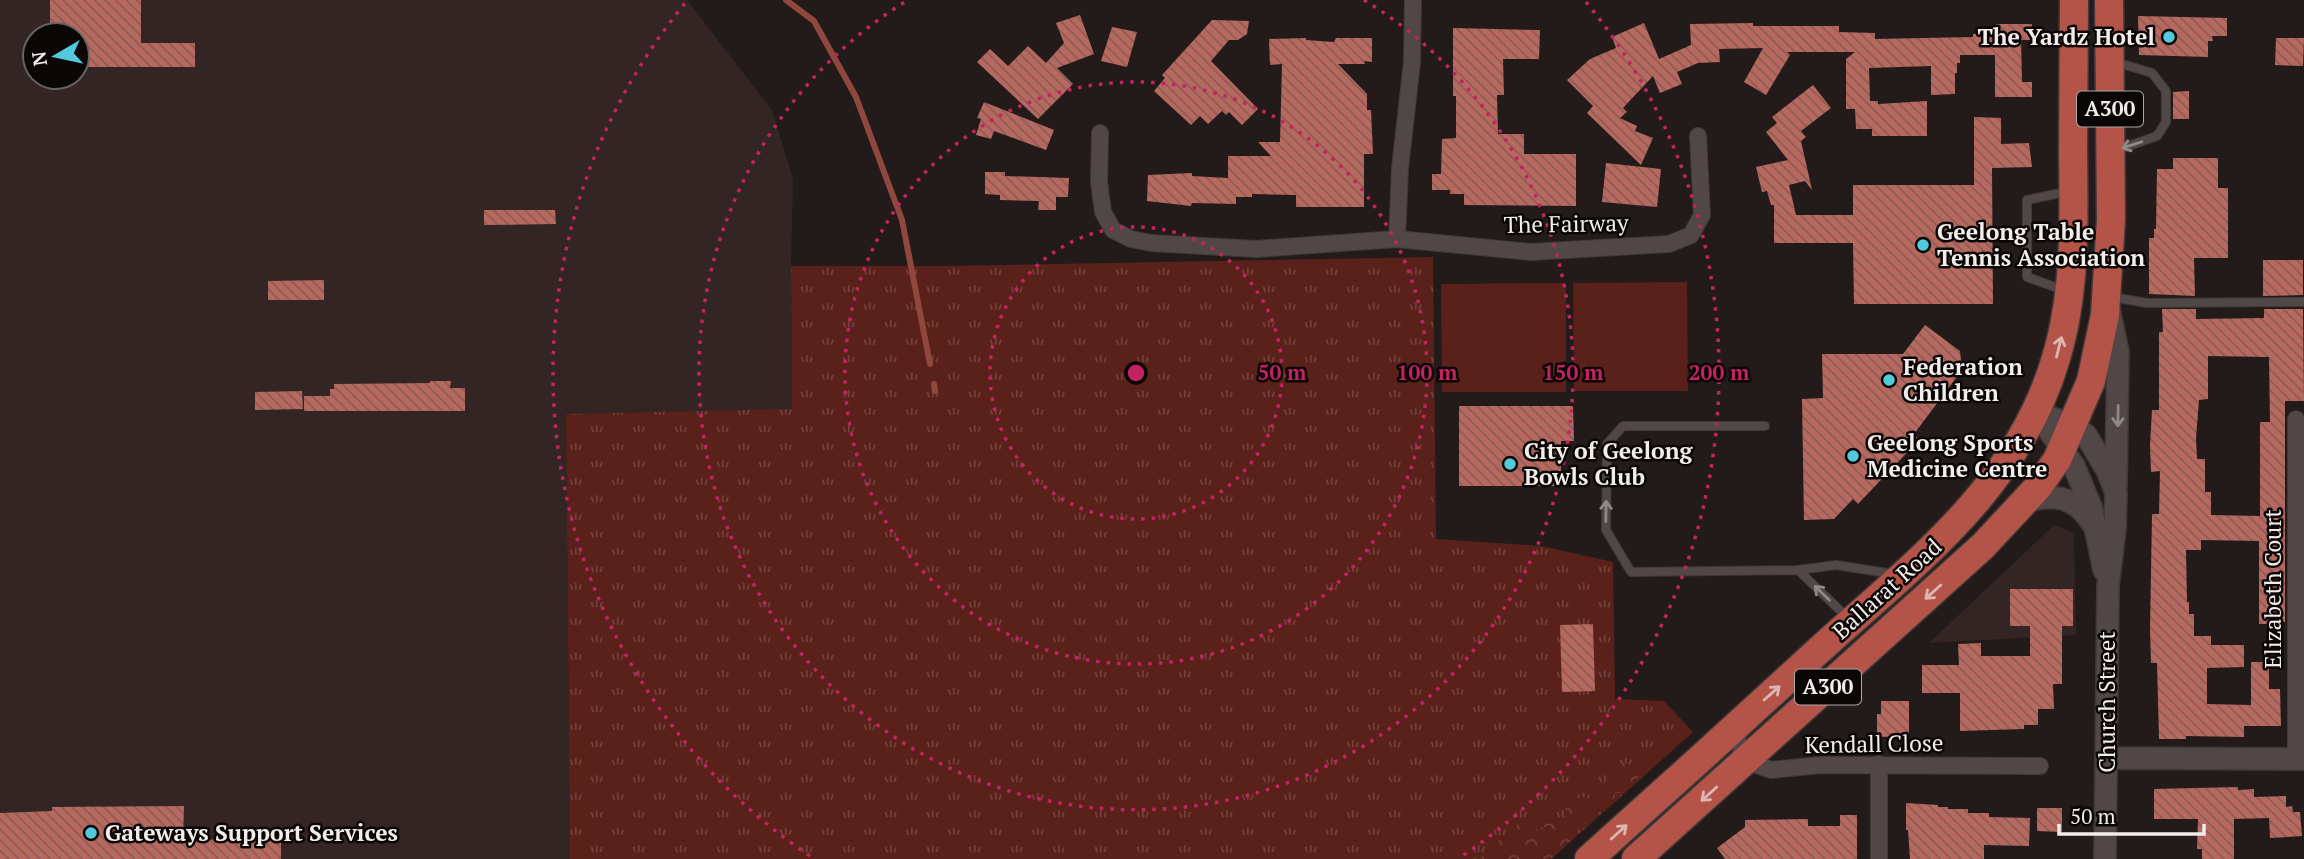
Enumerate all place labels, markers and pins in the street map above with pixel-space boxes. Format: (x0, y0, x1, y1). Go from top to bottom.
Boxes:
place label: The Yardz Hotel (1977, 21, 2155, 52)
marker: The Yardz Hotel (2161, 29, 2177, 45)
place label: Geelong Table Tennis Association (1937, 216, 2145, 273)
marker: Geelong Table Tennis Association (1915, 237, 1931, 253)
place label: Federation Children (1903, 351, 2023, 408)
centre of rings (1124, 361, 1148, 385)
marker: Federation Children (1881, 372, 1897, 388)
place label: Geelong Sports Medicine Centre (1867, 427, 2047, 484)
place label: City of Geelong Bowls Club (1524, 435, 1694, 492)
marker: Geelong Sports Medicine Centre (1845, 448, 1861, 464)
marker: City of Geelong Bowls Club (1502, 456, 1518, 472)
place label: Gateways Support Services (105, 817, 398, 848)
marker: Gateways Support Services (83, 825, 99, 841)

